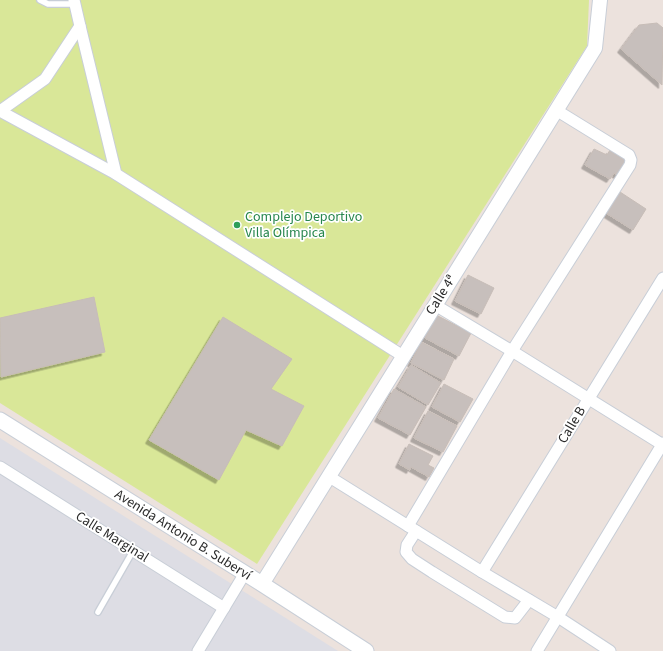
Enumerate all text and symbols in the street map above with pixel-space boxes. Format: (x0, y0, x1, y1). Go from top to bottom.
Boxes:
place label: Complejo Deportivo Villa Olímpica (245, 207, 362, 243)
marker: Complejo Deportivo Villa Olímpica (232, 220, 242, 230)
street label: Calle 4ª (421, 271, 461, 319)
street label: Calle B (553, 403, 591, 447)
street label: Avenida Antonio B. Suberví (111, 485, 256, 586)
street label: Calle Marginal (72, 507, 153, 568)

